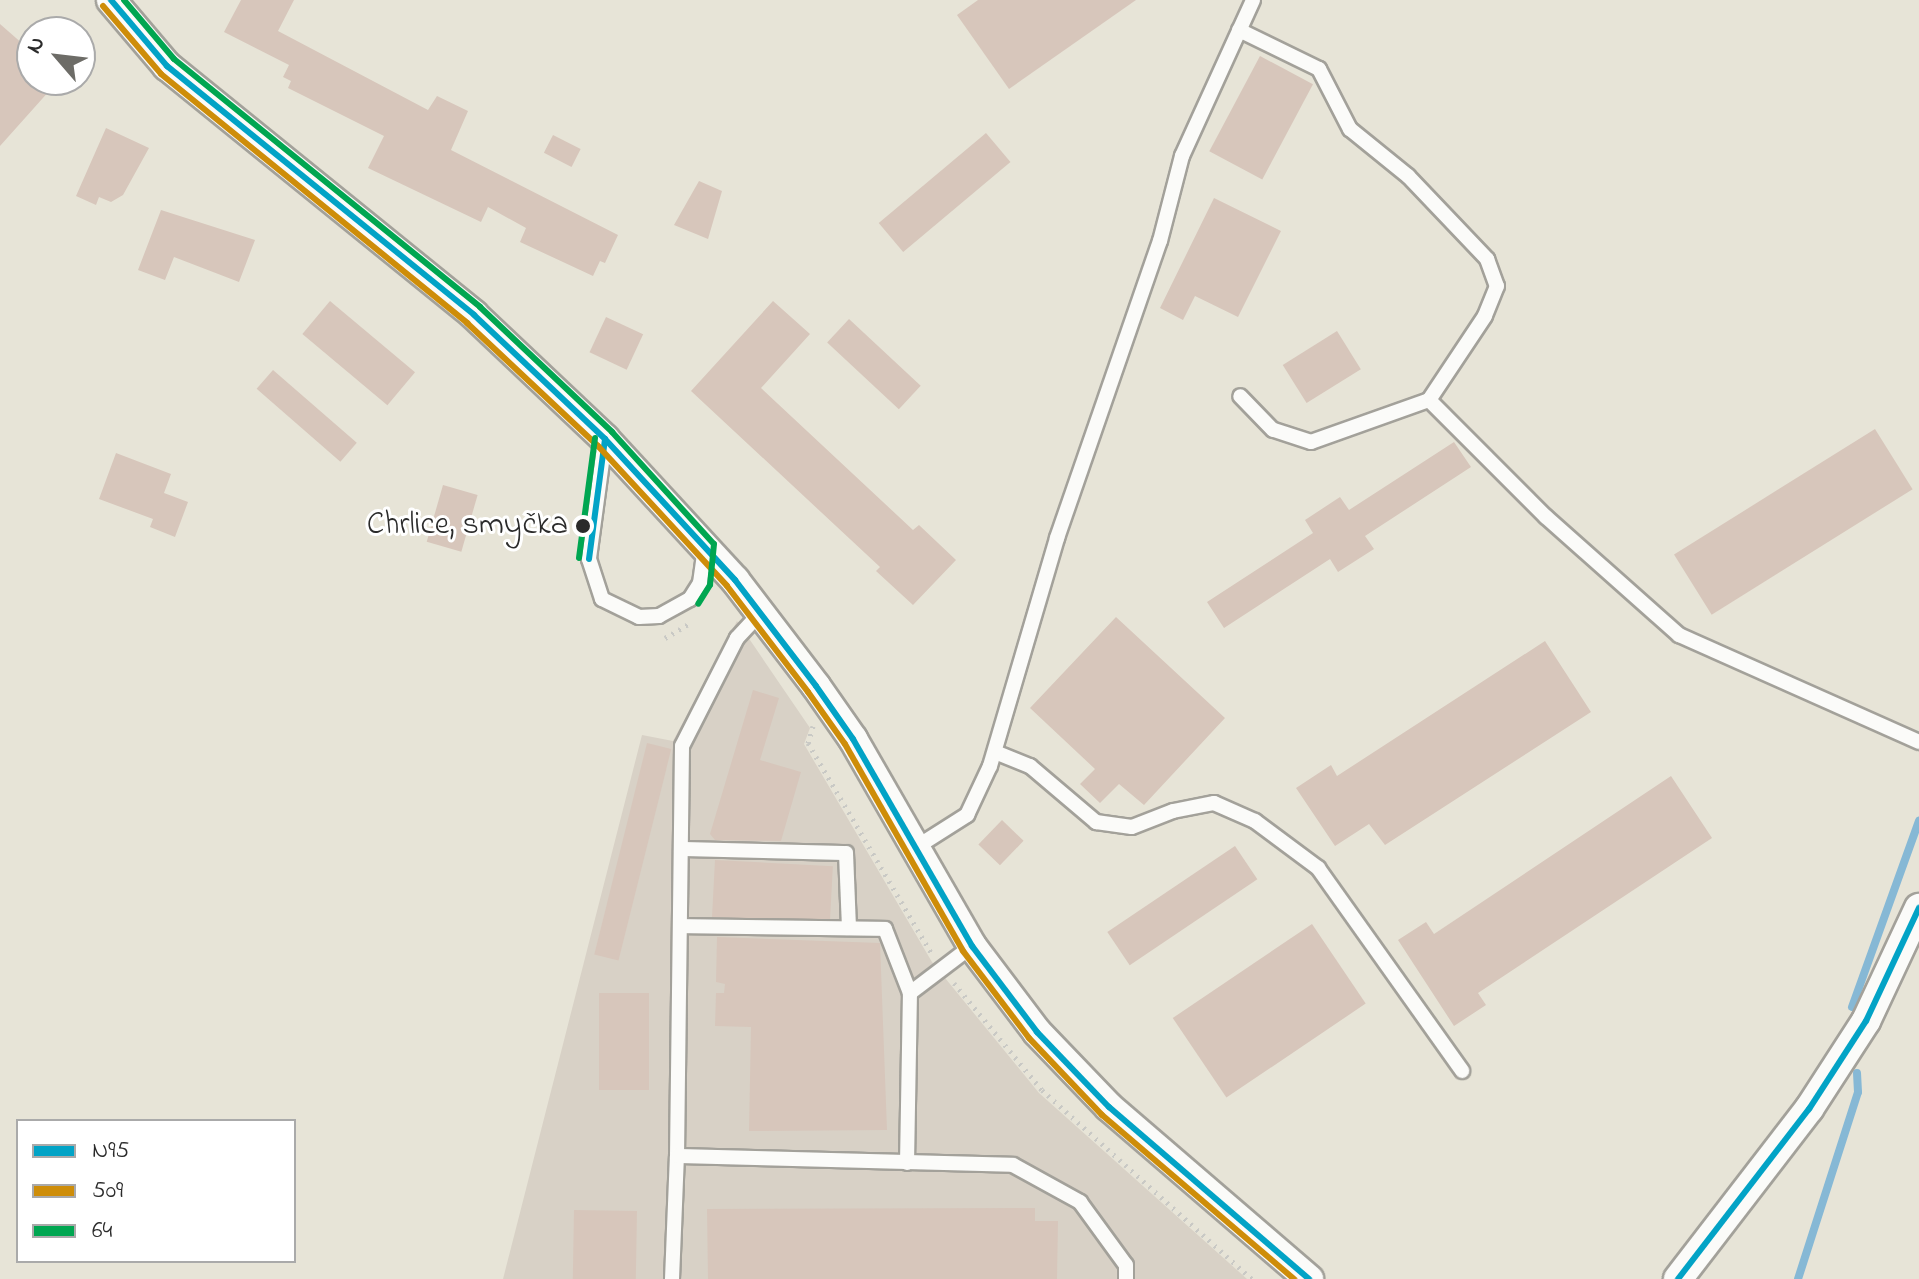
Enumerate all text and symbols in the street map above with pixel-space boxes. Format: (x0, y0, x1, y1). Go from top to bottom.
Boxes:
north arrow (16, 16, 96, 96)
text: N (19, 32, 54, 60)
place label: Chrlice, smyčka (367, 507, 568, 545)
marker: Chrlice, smyčka (575, 518, 591, 534)
legend (16, 1119, 296, 1263)
text: N95 (92, 1134, 129, 1169)
text: 509 (92, 1174, 123, 1209)
text: 64 (92, 1214, 112, 1249)

